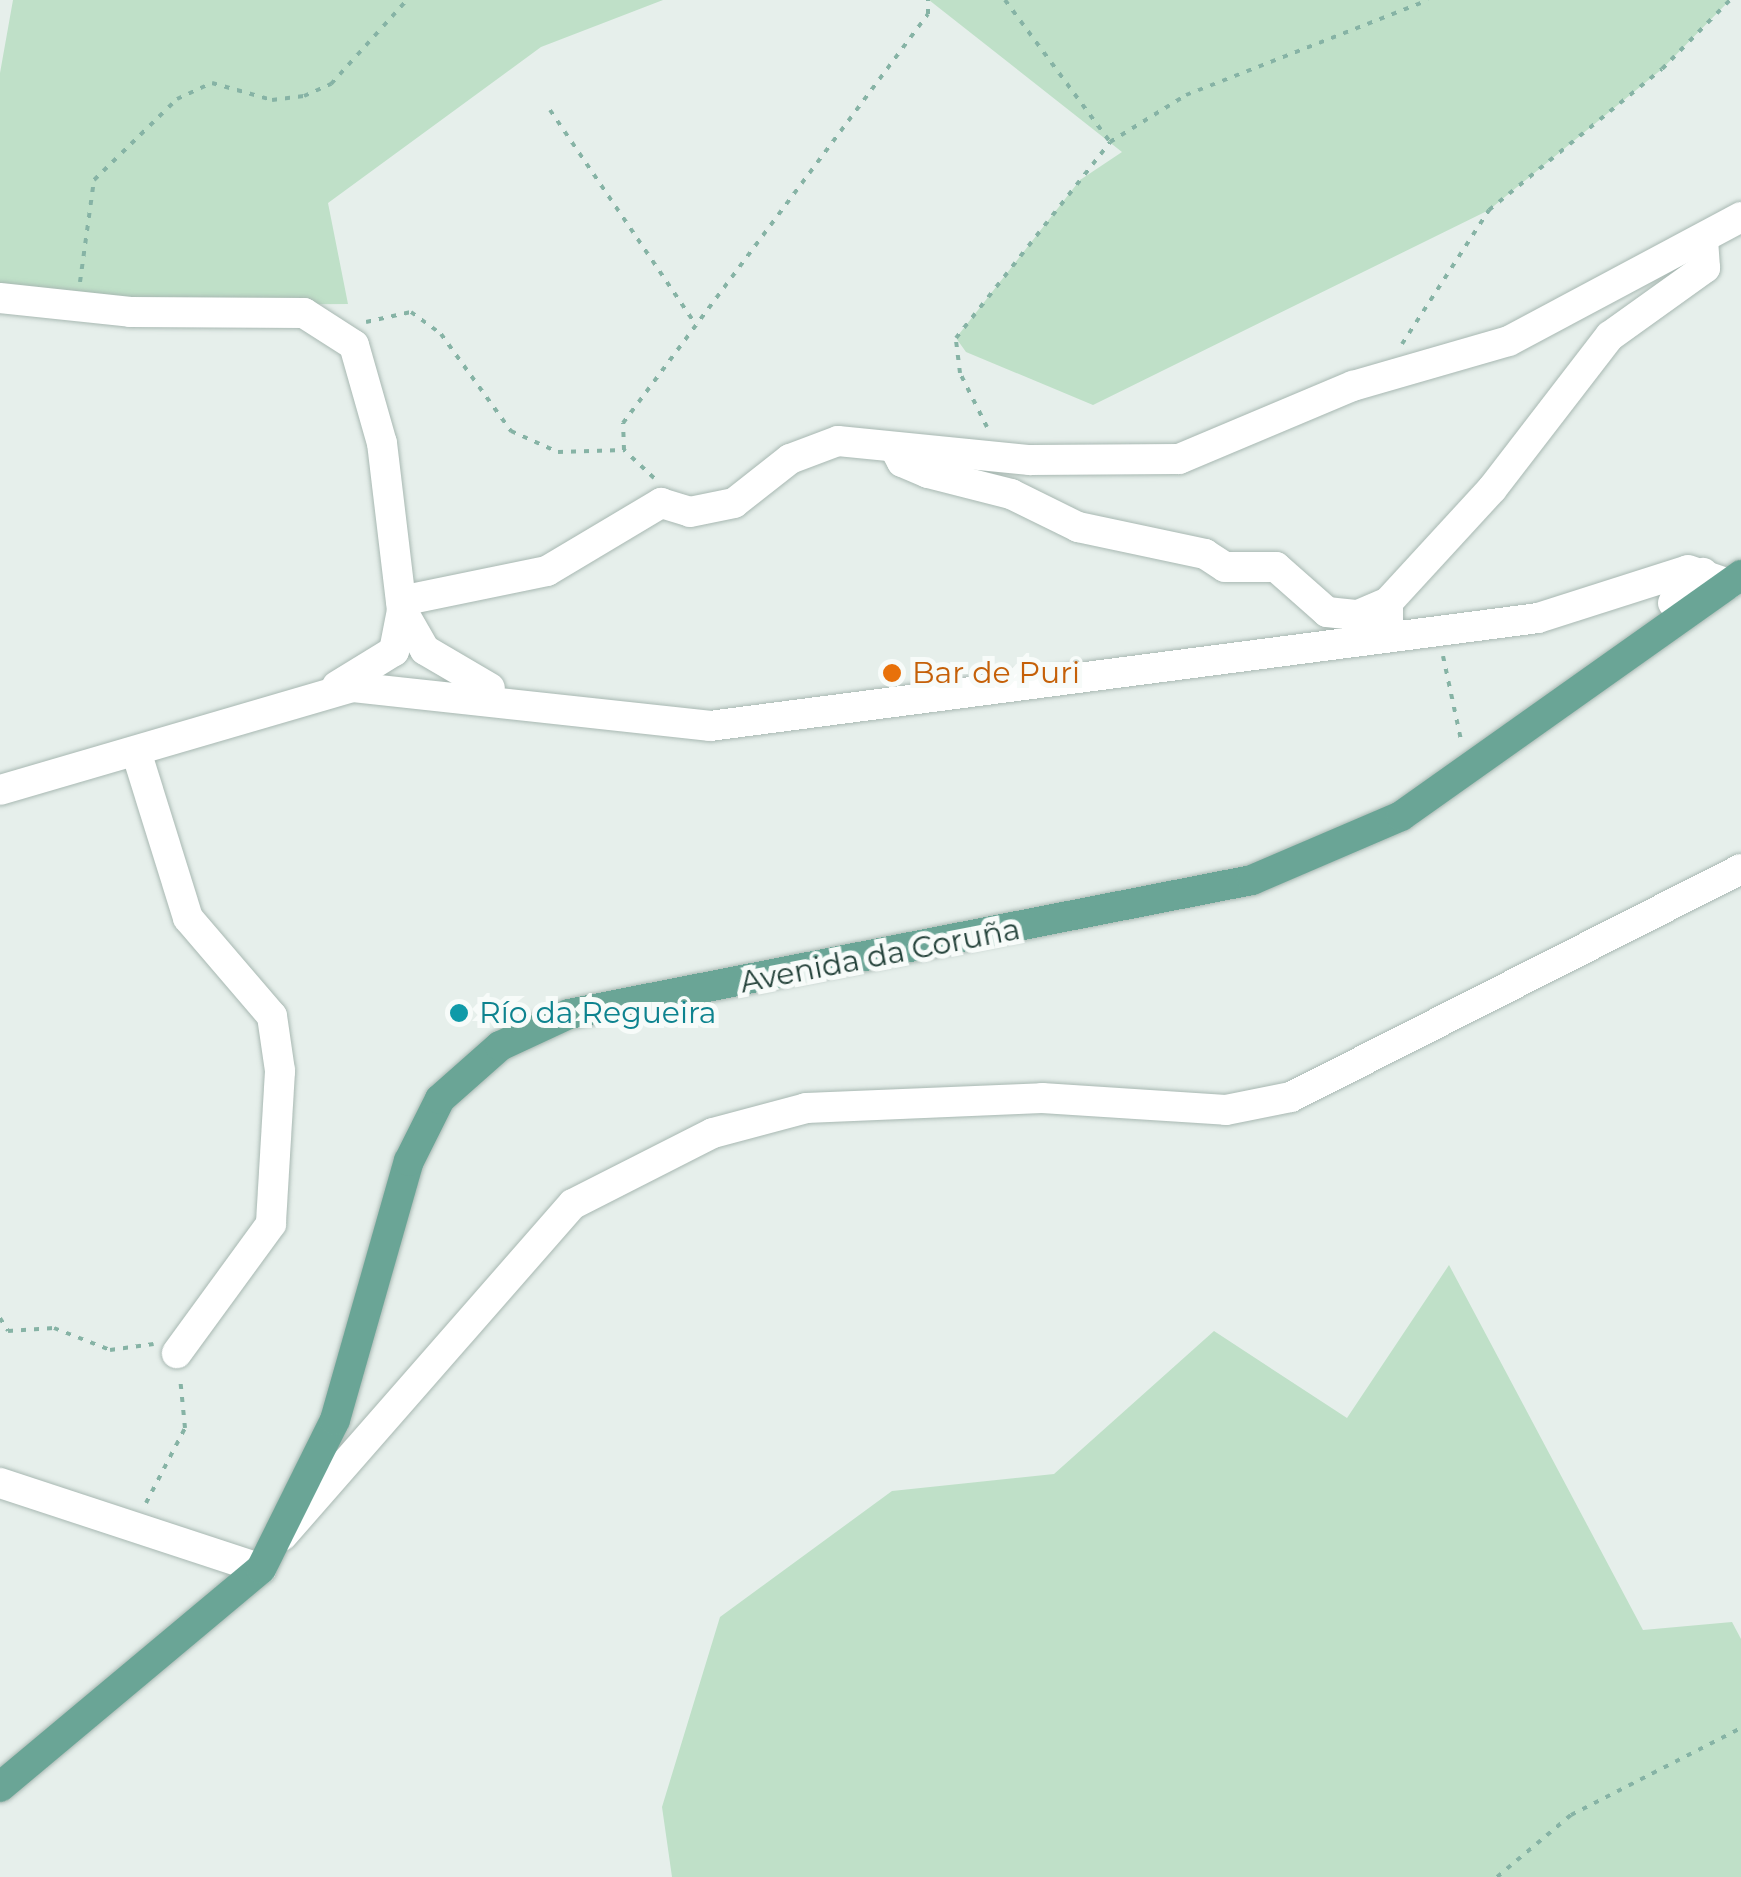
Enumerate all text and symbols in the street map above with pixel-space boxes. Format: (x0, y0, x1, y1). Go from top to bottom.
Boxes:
place label: Bar de Puri (912, 655, 1080, 691)
marker: Bar de Puri (881, 662, 903, 684)
street label: Avenida da Coruña (737, 911, 1023, 1001)
place label: Río da Regueira (479, 995, 717, 1031)
marker: Río da Regueira (448, 1002, 470, 1024)

